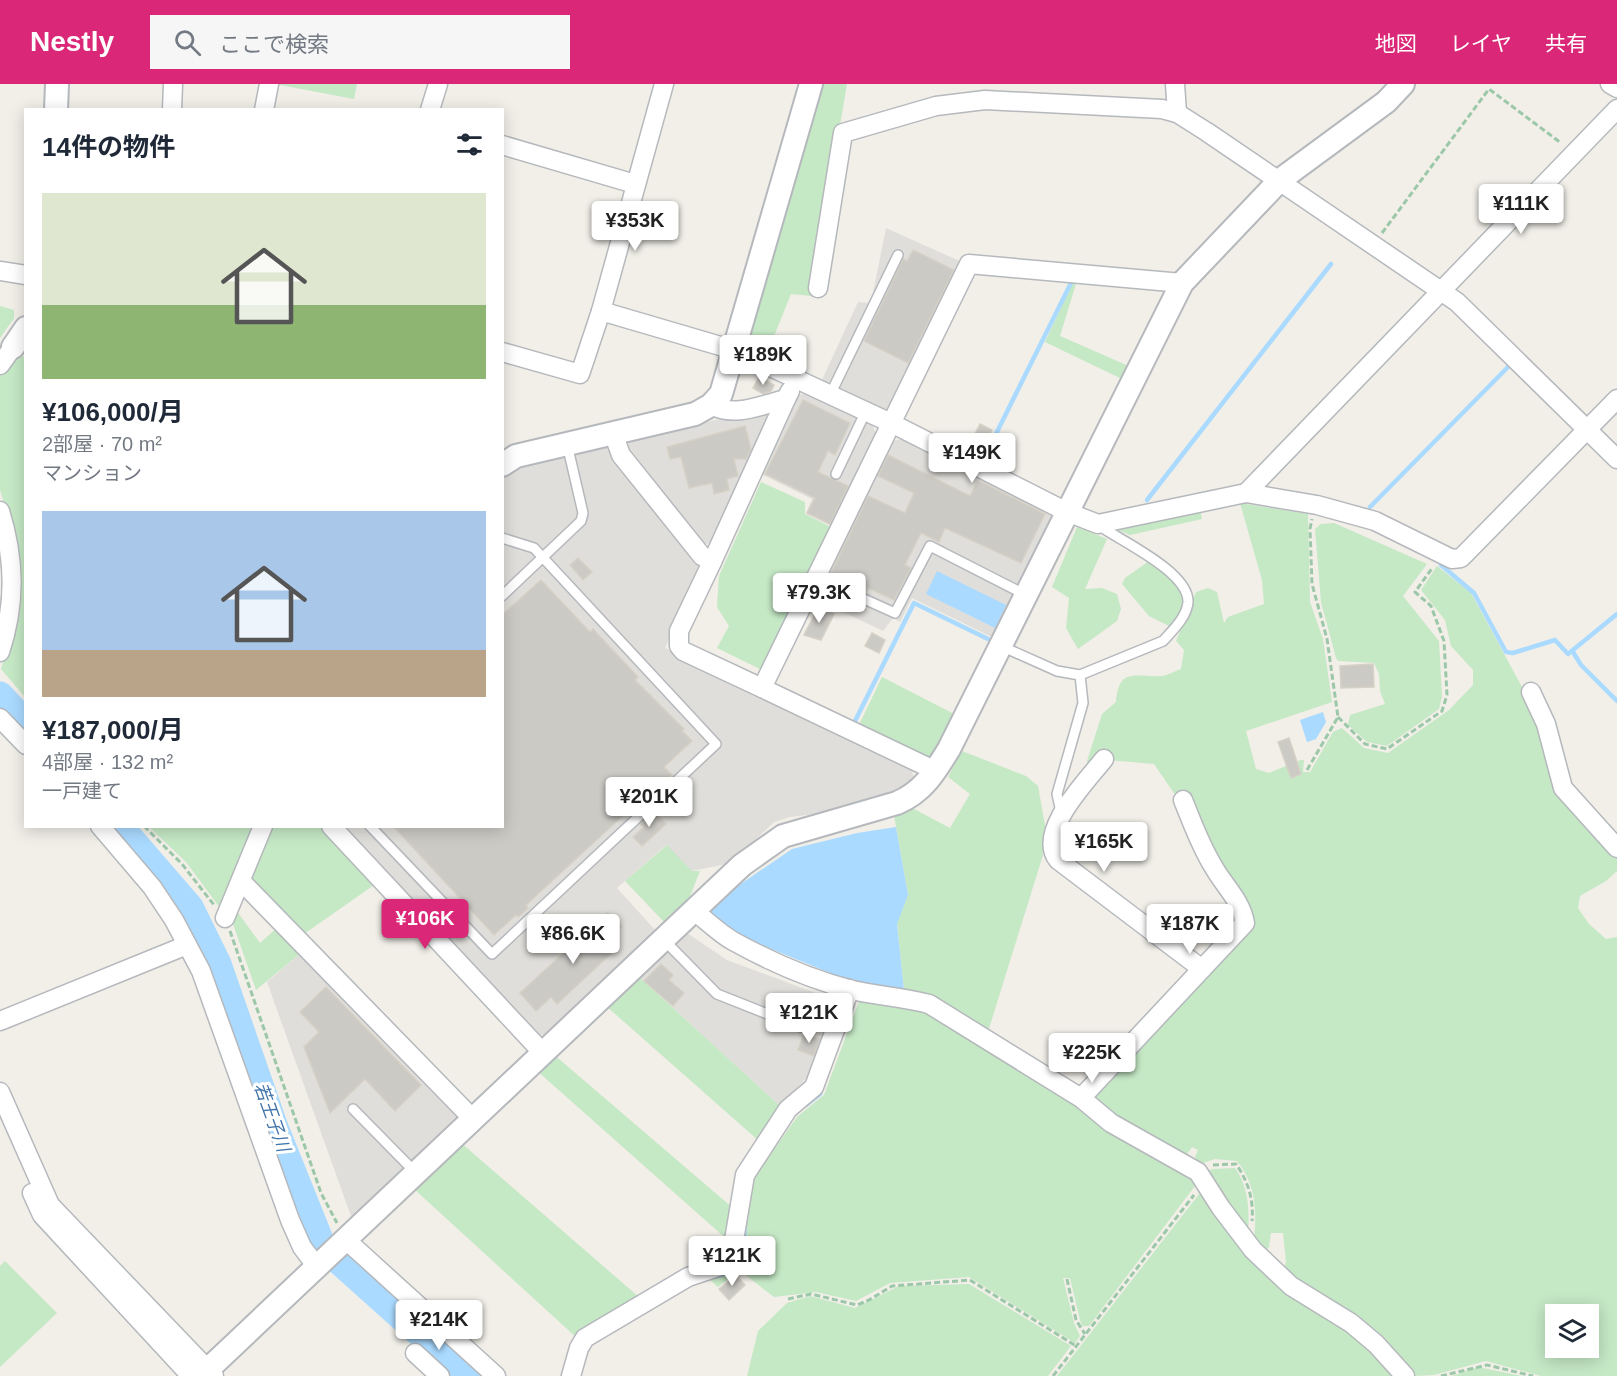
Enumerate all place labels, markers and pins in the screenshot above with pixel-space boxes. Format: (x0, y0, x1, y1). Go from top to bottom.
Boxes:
pin: ¥111K (1479, 184, 1563, 235)
pin: ¥353K (593, 201, 677, 252)
pin: ¥189K (721, 335, 805, 386)
pin: ¥149K (930, 433, 1014, 484)
pin: ¥79.3K (770, 573, 868, 624)
pin: ¥201K (607, 777, 691, 828)
pin: ¥165K (1062, 822, 1146, 873)
pin: ¥106K (383, 899, 467, 950)
pin: ¥187K (1148, 904, 1232, 955)
pin: ¥86.6K (524, 914, 622, 965)
pin: ¥121K (767, 993, 851, 1044)
pin: ¥225K (1050, 1033, 1134, 1084)
pin: ¥121K (690, 1236, 774, 1287)
pin: ¥214K (397, 1300, 481, 1351)

